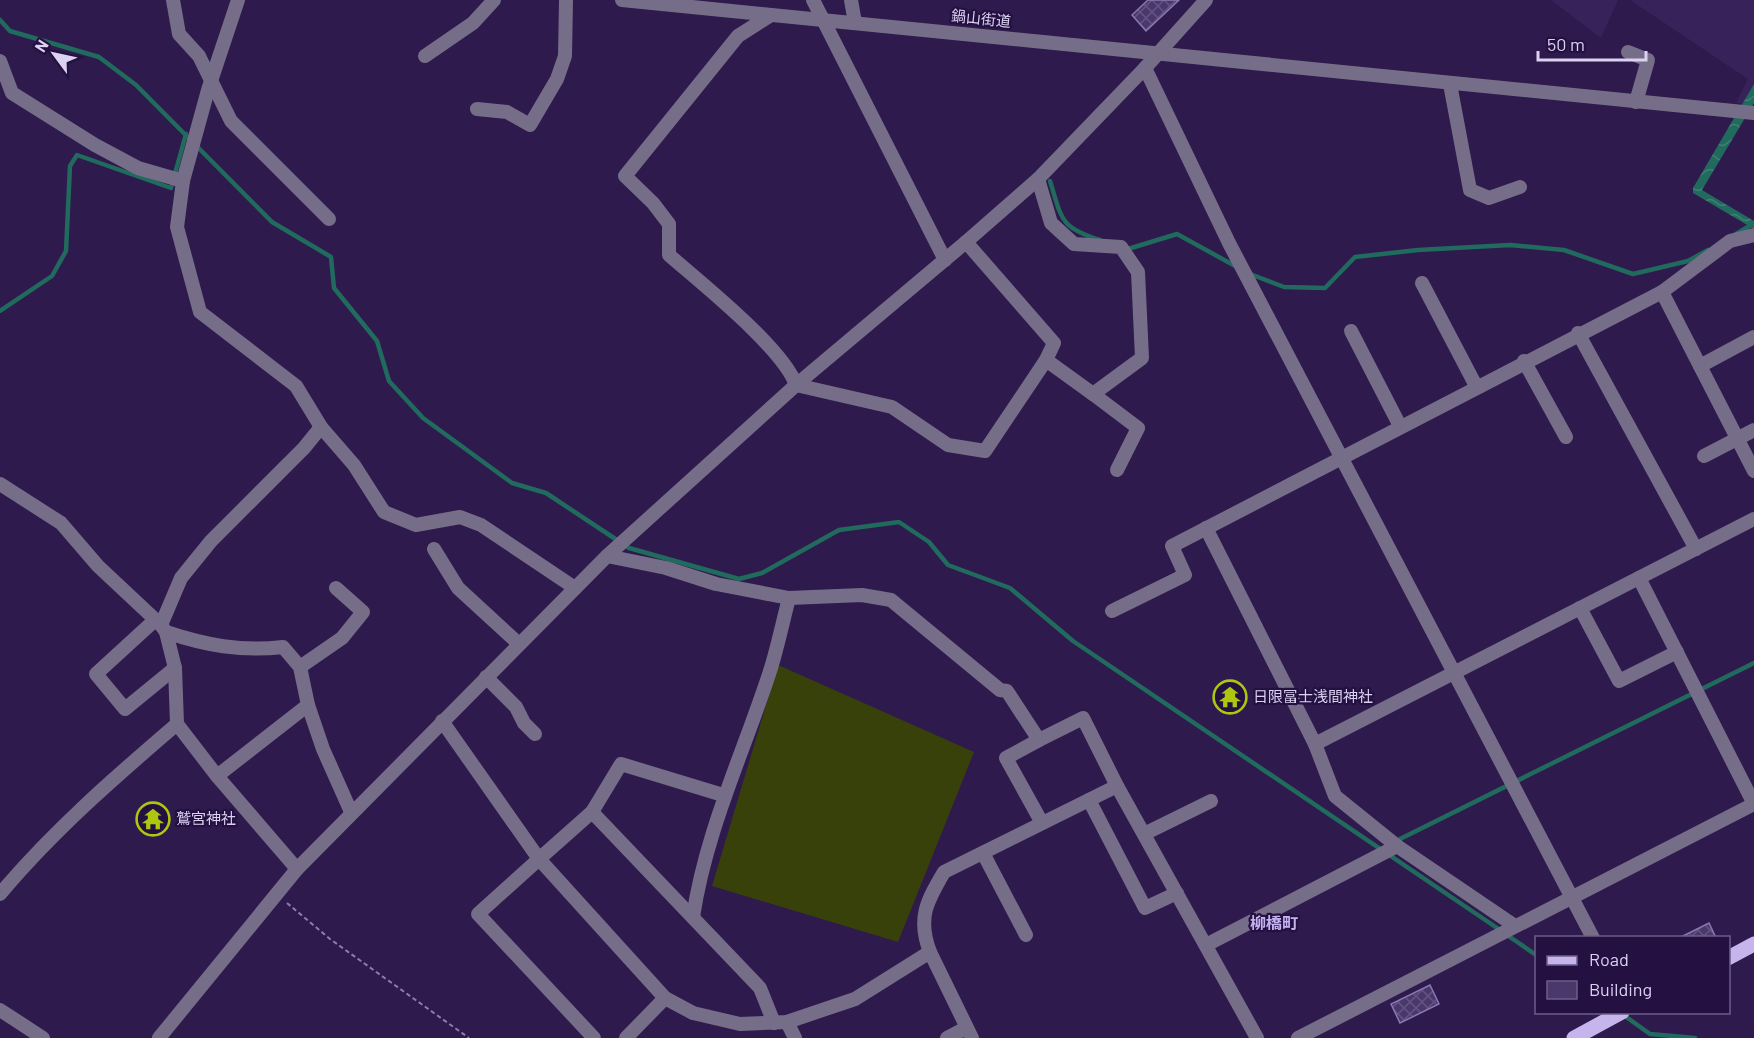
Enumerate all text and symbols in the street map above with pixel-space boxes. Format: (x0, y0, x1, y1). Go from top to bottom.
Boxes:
street label: 鍋山街道 (950, 6, 1012, 30)
north arrow (24, 24, 84, 84)
scale bar (1538, 24, 1646, 62)
text: 50 m (1547, 33, 1585, 55)
text: N (30, 36, 52, 55)
temple icon: 日限冨士浅間神社 (1212, 679, 1248, 715)
place label: 日限冨士浅間神社 (1253, 687, 1373, 705)
temple icon: 鷲宮神社 (135, 801, 171, 837)
place label: 鷲宮神社 (176, 809, 236, 827)
district label: 柳橋町 (1250, 913, 1298, 932)
legend (1535, 936, 1730, 1014)
text: Road (1589, 948, 1629, 970)
text: Building (1589, 978, 1652, 1000)

